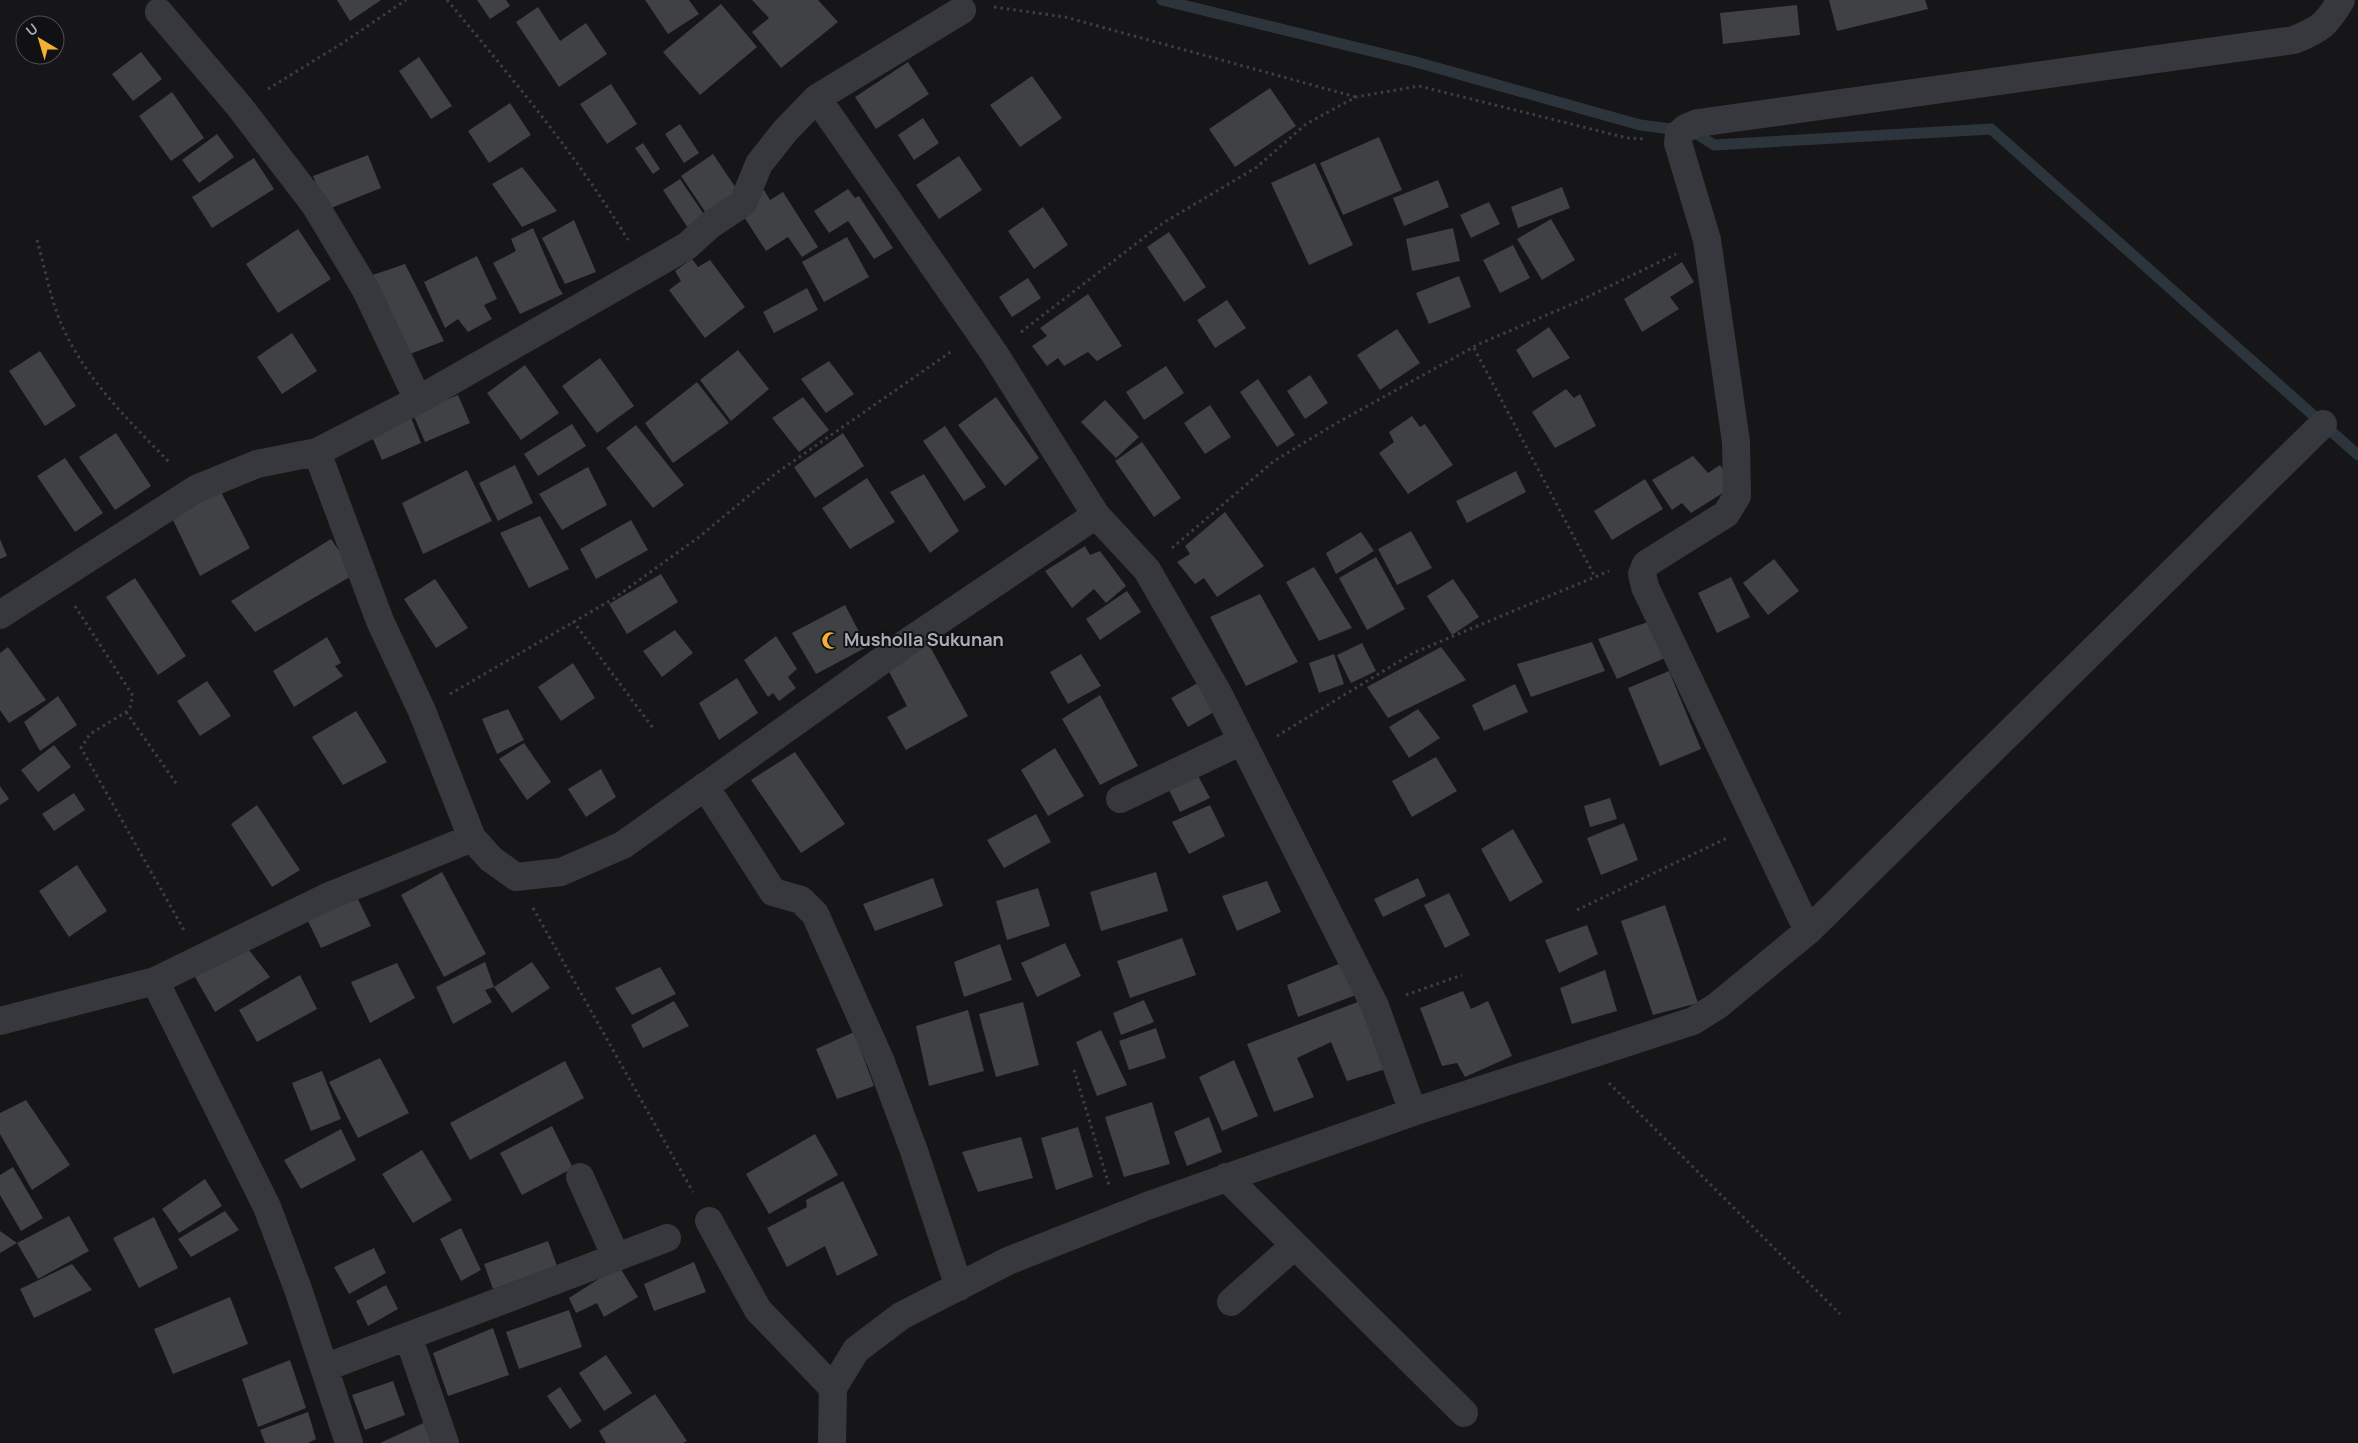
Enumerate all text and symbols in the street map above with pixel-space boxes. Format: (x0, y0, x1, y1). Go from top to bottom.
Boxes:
north arrow (15, 15, 65, 65)
text: U (22, 19, 42, 40)
place label: Musholla Sukunan (844, 627, 1004, 651)
mosque icon: Musholla Sukunan (820, 630, 840, 650)

